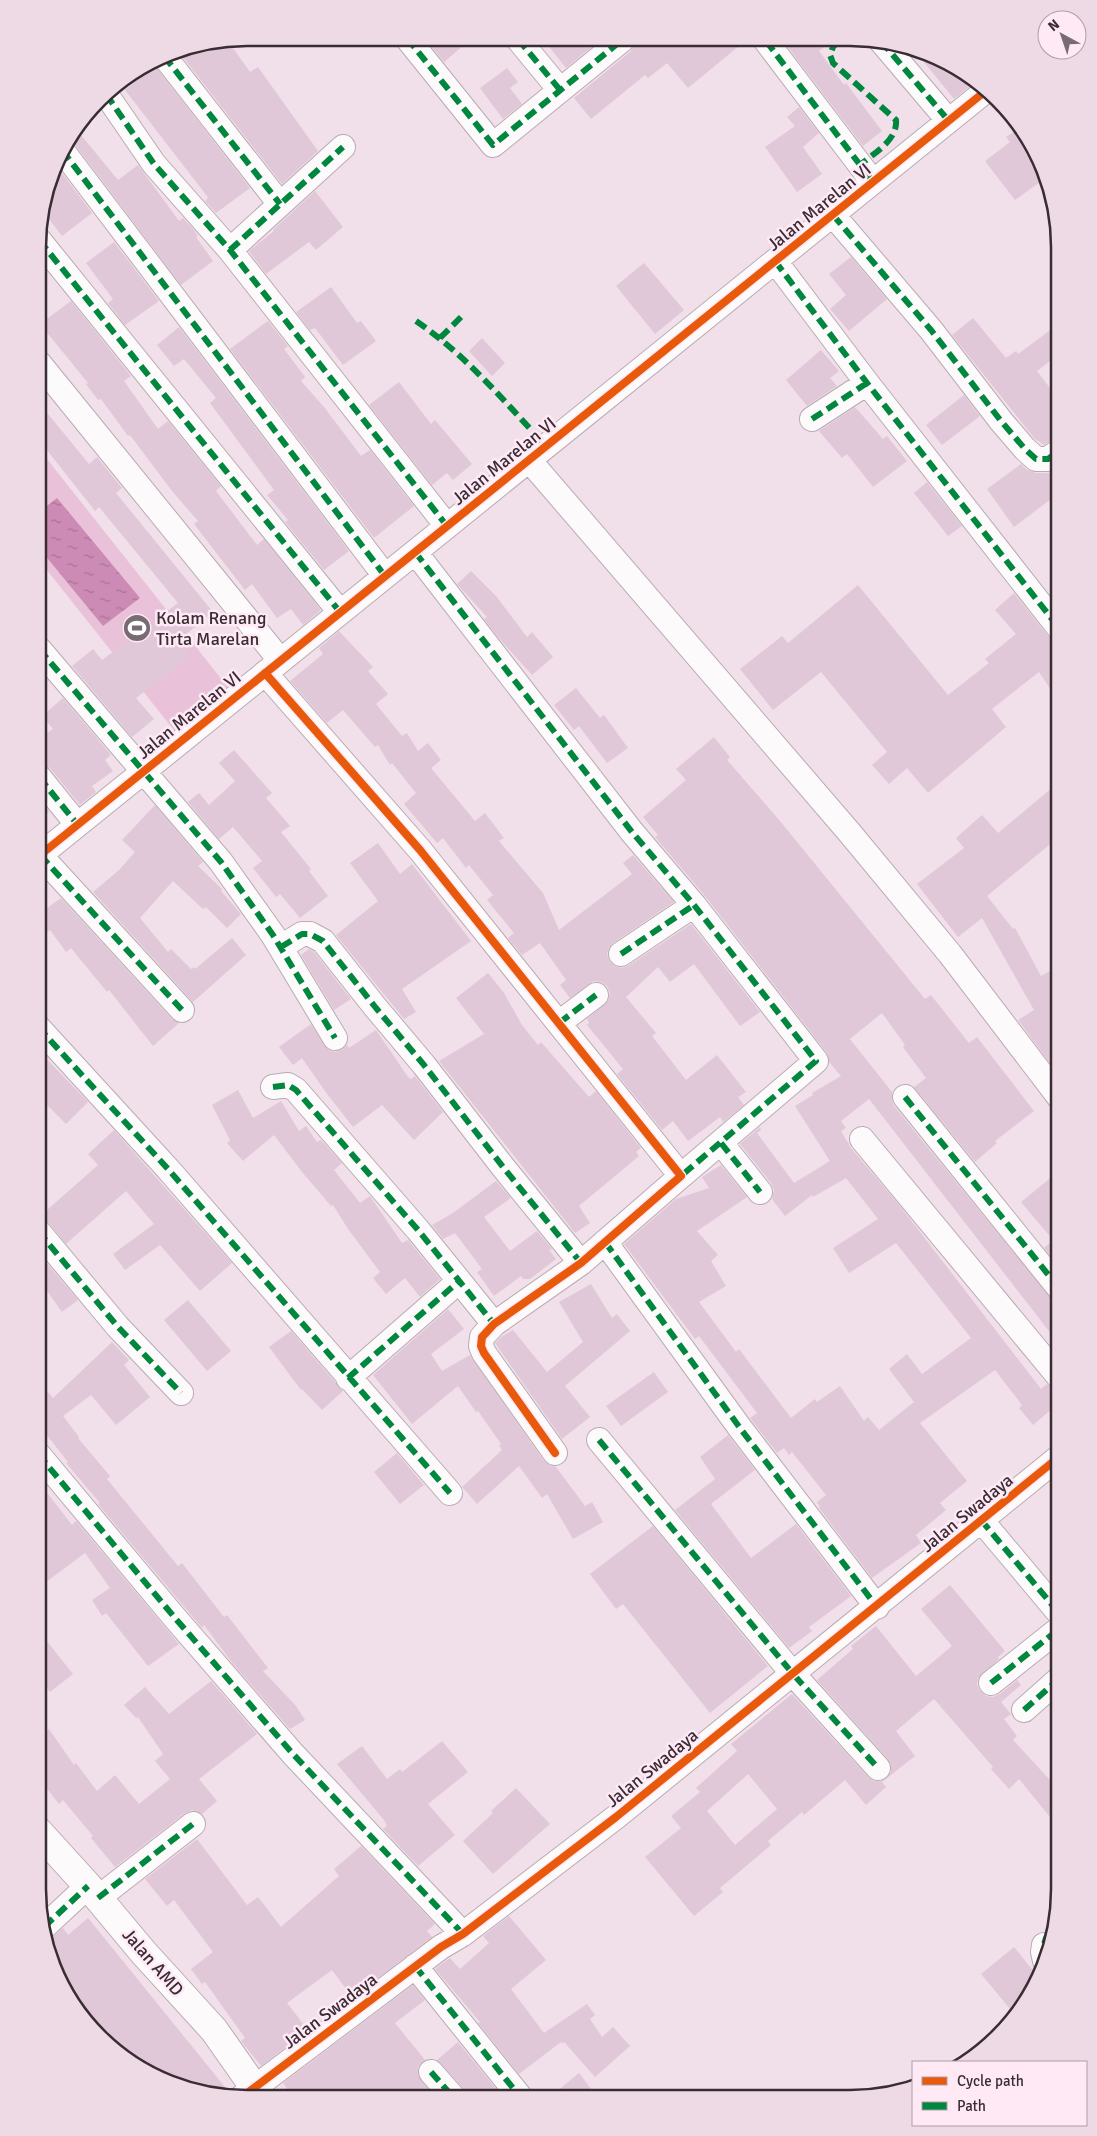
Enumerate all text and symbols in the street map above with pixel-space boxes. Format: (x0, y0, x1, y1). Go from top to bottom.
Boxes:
north arrow (1037, 10, 1087, 60)
text: N (1045, 16, 1063, 35)
street label: Jalan Marelan VI (762, 158, 876, 256)
street label: Jalan Marelan VI (447, 412, 561, 510)
place label: Kolam Renang Tirta Marelan (156, 607, 266, 650)
sports icon: Kolam Renang Tirta Marelan (122, 613, 152, 643)
street label: Jalan Marelan VI (132, 666, 246, 764)
street label: Jalan Swadaya (916, 1469, 1018, 1557)
street label: Jalan Swadaya (601, 1724, 703, 1812)
street label: Jalan AMD (118, 1924, 188, 2000)
street label: Jalan Swadaya (279, 1968, 381, 2054)
legend (912, 2061, 1087, 2126)
text: Cycle path (957, 2072, 1024, 2090)
text: Path (957, 2097, 986, 2115)

